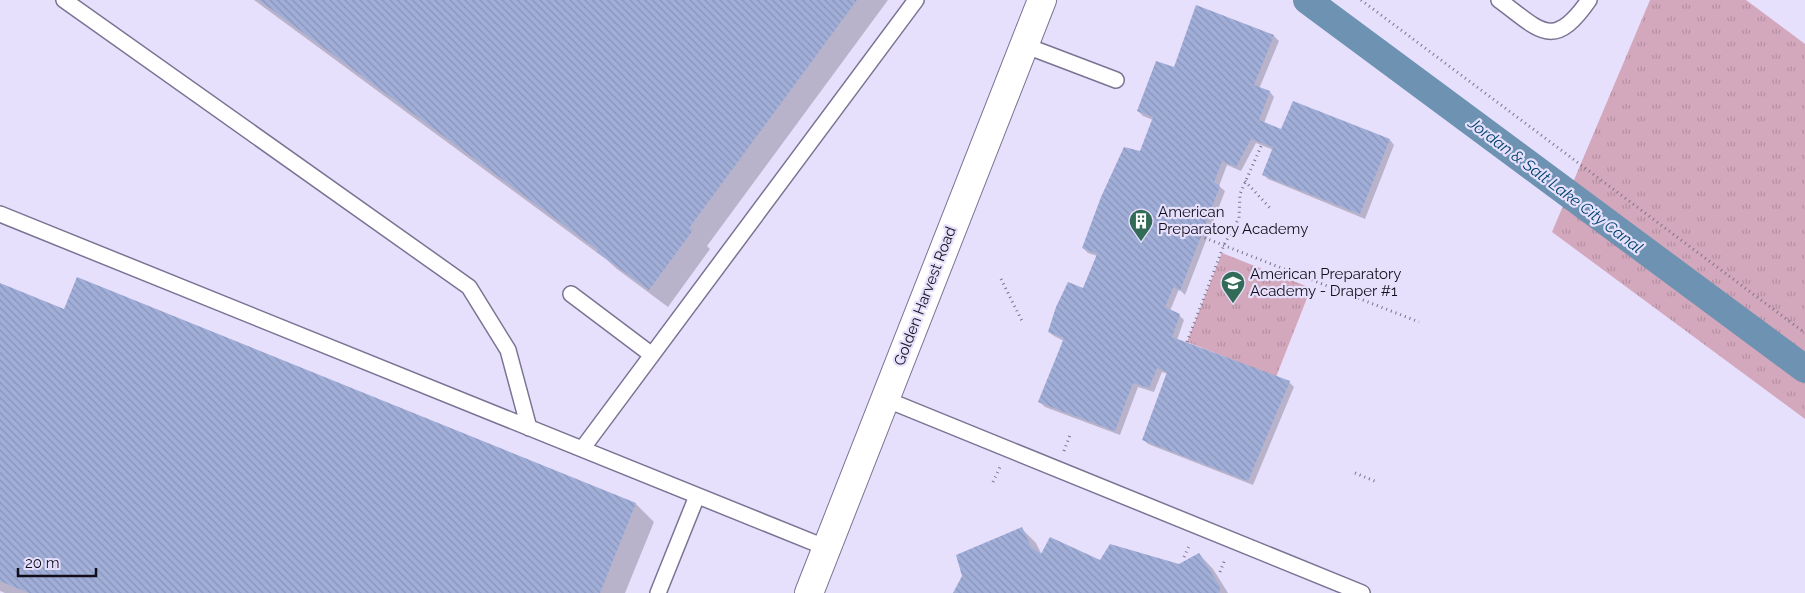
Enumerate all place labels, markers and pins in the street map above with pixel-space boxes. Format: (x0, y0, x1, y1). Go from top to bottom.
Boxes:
place label: American Preparatory Academy (1158, 203, 1308, 238)
building icon: American Preparatory Academy (1128, 208, 1154, 242)
place label: American Preparatory Academy - Draper #1 (1250, 265, 1401, 300)
school or university icon: American Preparatory Academy - Draper #1 (1220, 270, 1246, 304)

